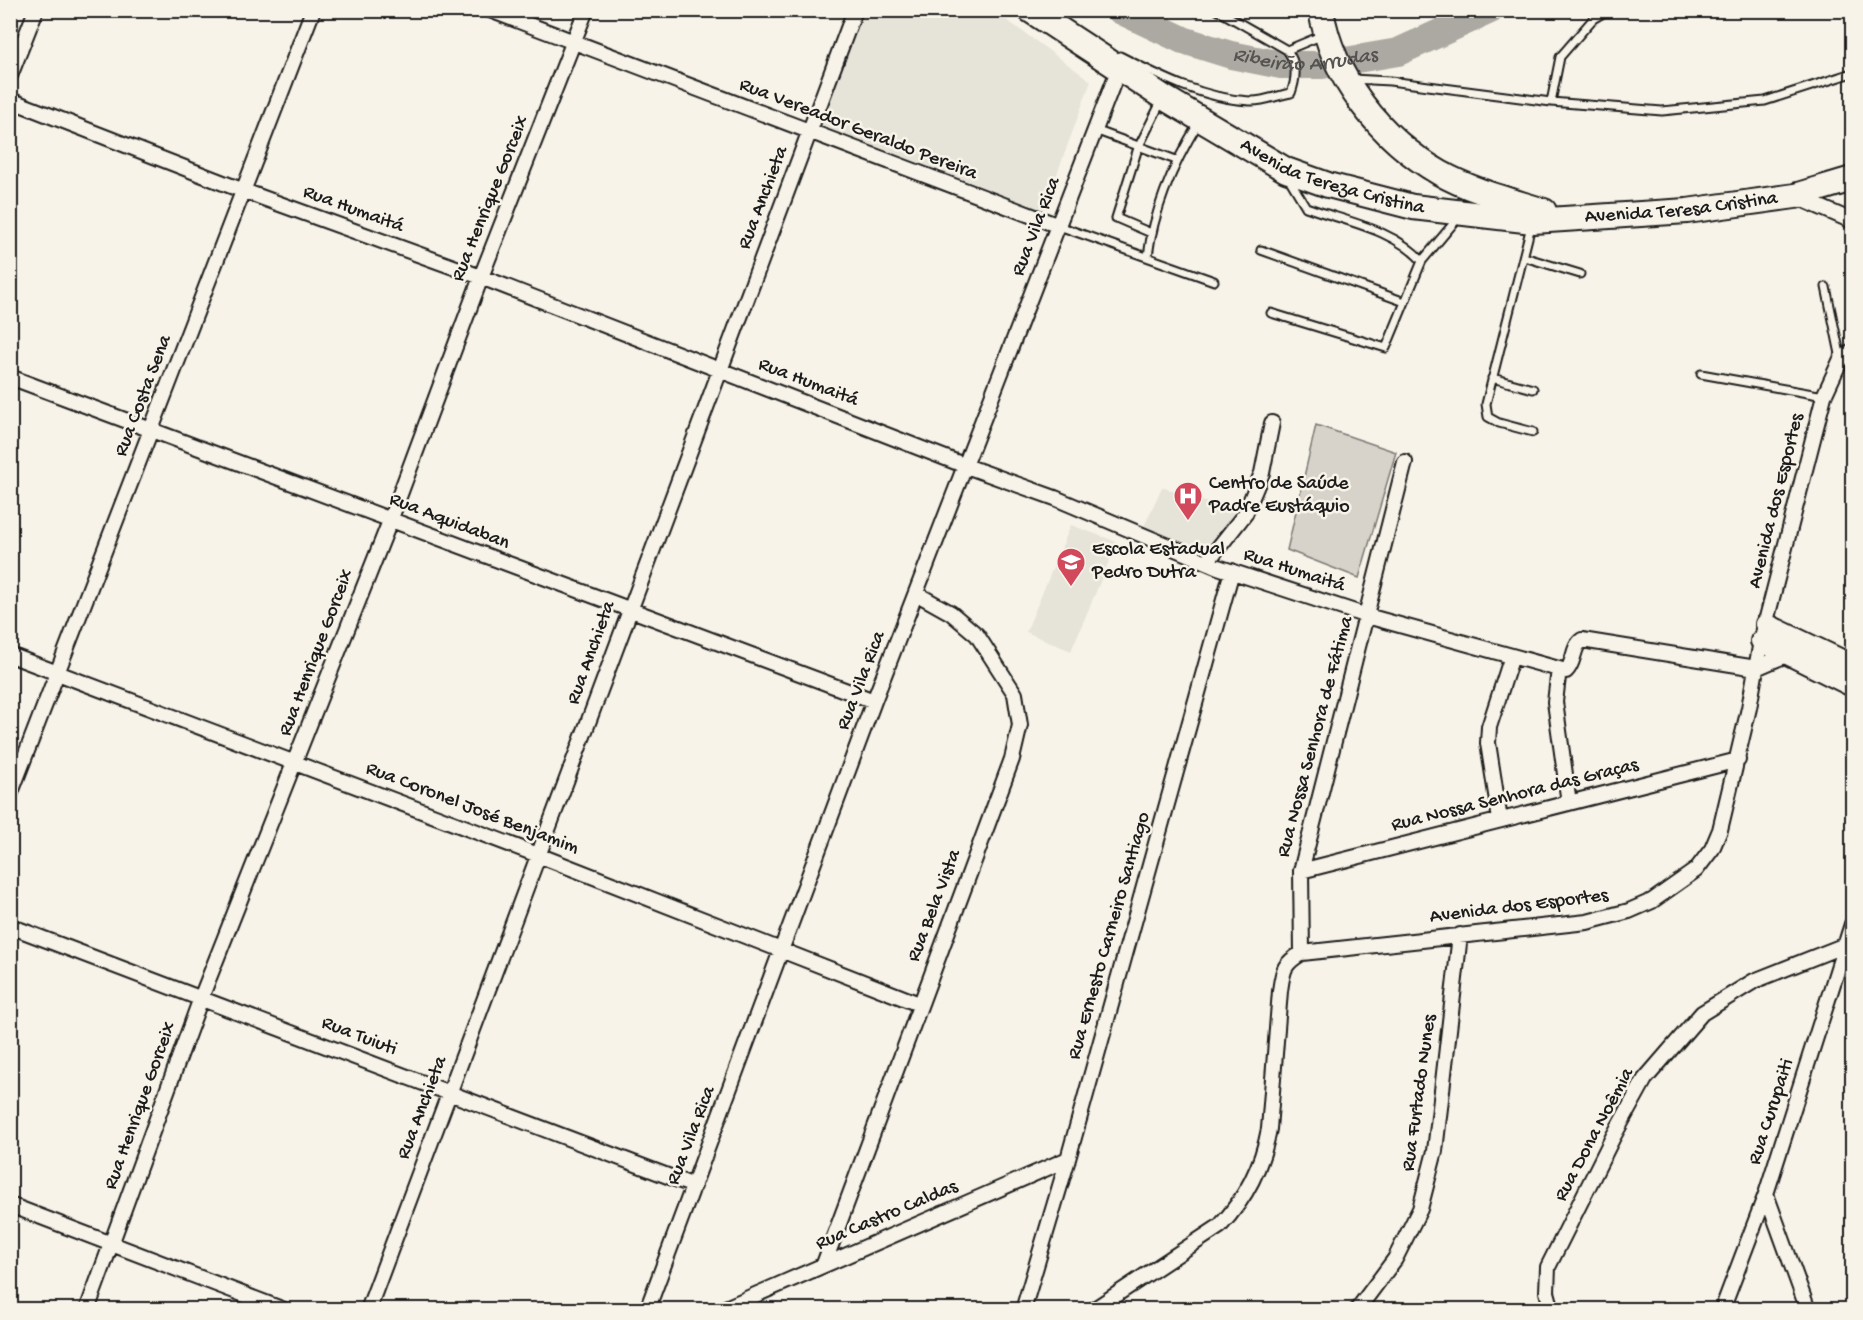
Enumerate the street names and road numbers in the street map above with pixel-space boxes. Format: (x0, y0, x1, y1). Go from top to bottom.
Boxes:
street label: Rua Vereador Geraldo Pereira (736, 74, 981, 186)
street label: Rua Henrique Gorceix (447, 112, 535, 285)
street label: Avenida Tereza Cristina (1236, 134, 1426, 220)
street label: Rua Anchieta (734, 142, 794, 253)
street label: Rua Vila Rica (1008, 173, 1067, 280)
street label: Rua Humaitá (300, 181, 407, 239)
street label: Avenida Teresa Cristina (1584, 187, 1780, 229)
street label: Rua Costa Sena (110, 331, 178, 460)
street label: Rua Humaitá (755, 353, 862, 413)
street label: Avenida dos Esportes (1744, 411, 1810, 591)
street label: Rua Aquidaban (386, 488, 513, 556)
street label: Rua Humaitá (1240, 544, 1349, 598)
street label: Rua Henrique Gorceix (275, 566, 360, 740)
street label: Rua Anchieta (563, 597, 622, 708)
street label: Rua Nossa Senhora de Fátima (1273, 613, 1360, 860)
street label: Rua Vila Rica (833, 627, 892, 734)
street label: Rua Nossa Senhora das Graças (1389, 754, 1642, 838)
street label: Rua Coronel José Benjamim (362, 758, 582, 860)
street label: Rua Ernesto Carneiro Santiago (1064, 810, 1156, 1062)
street label: Rua Bela Vista (903, 846, 967, 965)
street label: Avenida dos Esportes (1429, 885, 1610, 929)
street label: Rua Tuiuti (318, 1012, 400, 1062)
street label: Rua Furtado Nunes (1398, 1012, 1442, 1173)
street label: Rua Henrique Gorceix (100, 1019, 182, 1193)
street label: Rua Anchieta (393, 1052, 453, 1163)
street label: Rua Curupaiti (1744, 1056, 1800, 1168)
street label: Rua Dona Noêmia (1550, 1064, 1640, 1206)
street label: Rua Vila Rica (663, 1082, 722, 1189)
street label: Rua Castro Caldas (813, 1175, 962, 1256)

